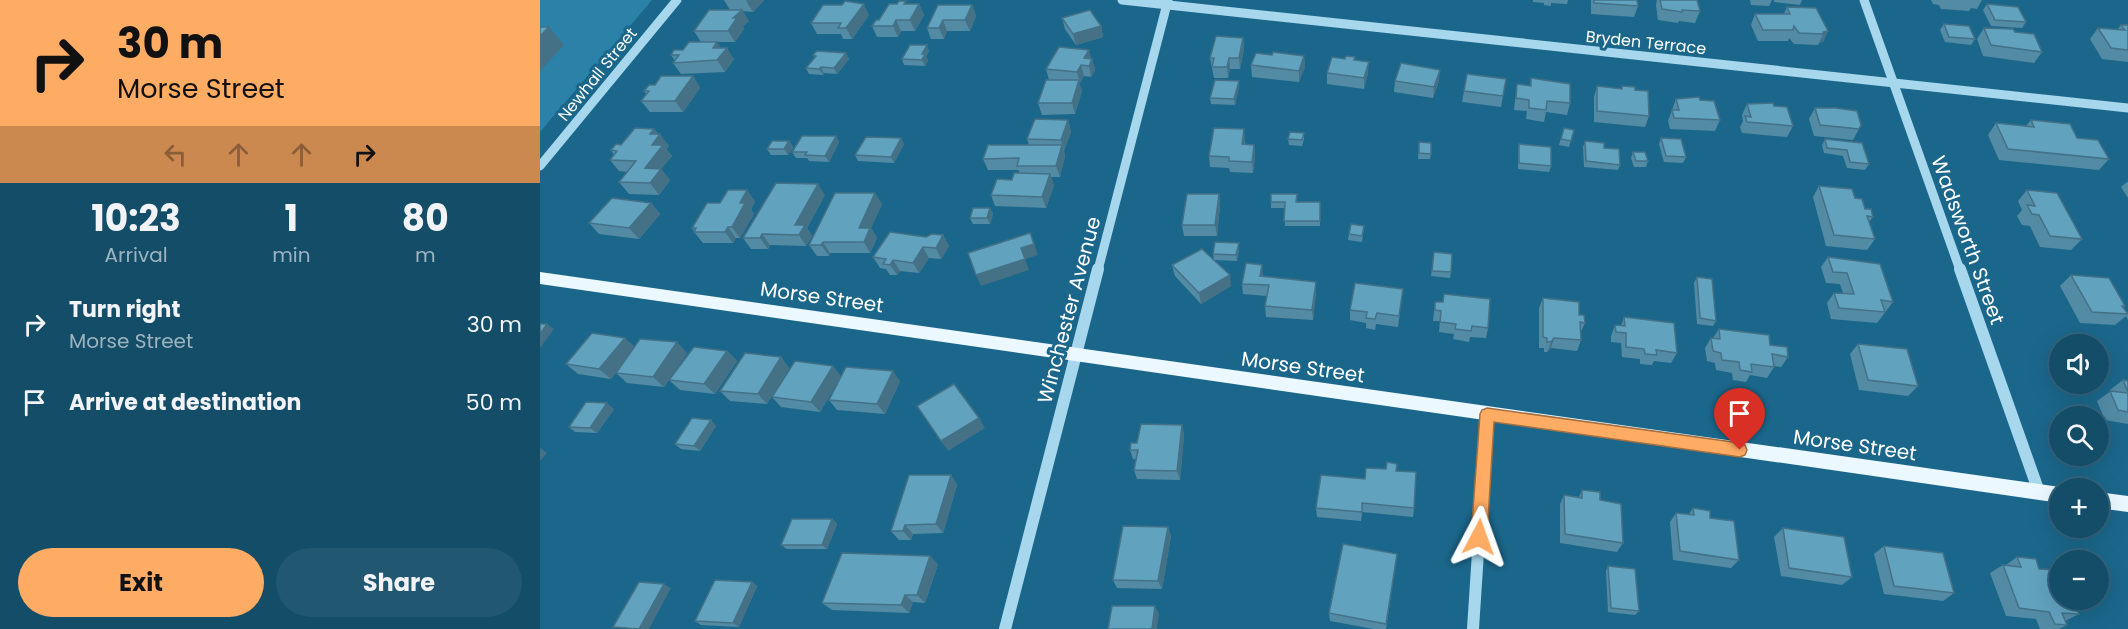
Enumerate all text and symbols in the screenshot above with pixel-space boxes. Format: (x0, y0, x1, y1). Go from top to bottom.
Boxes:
text: 30 m (117, 14, 223, 73)
street label: Newhall Street (552, 23, 642, 126)
icon: right (18, 24, 96, 102)
street label: Bryden Terrace (1585, 25, 1707, 60)
text: Morse Street (117, 70, 285, 107)
icon: left (159, 138, 192, 171)
icon: ahead (222, 138, 255, 171)
icon: ahead (285, 138, 318, 171)
icon: right (348, 138, 381, 171)
street label: Wadsworth Street (1924, 152, 2012, 328)
text: 10:23 (91, 193, 181, 244)
text: 1 (285, 193, 298, 244)
text: 80 (402, 193, 449, 244)
street label: Winchester Avenue (1031, 213, 1107, 407)
text: Arrival (105, 241, 168, 269)
text: min (272, 241, 311, 269)
text: m (415, 241, 436, 269)
street label: Morse Street (759, 274, 885, 320)
text: Turn right (69, 294, 180, 325)
icon: right (18, 308, 51, 341)
text: 30 m (467, 309, 522, 340)
text: Morse Street (69, 327, 193, 355)
map controls (2049, 334, 2109, 610)
button: sound (2049, 334, 2109, 394)
street label: Morse Street (1240, 344, 1366, 390)
icon: arrive (18, 386, 51, 419)
text: Arrive at destination (69, 387, 301, 418)
text: 50 m (466, 387, 522, 418)
pin (1714, 388, 1765, 450)
icon: arrive (1723, 397, 1756, 430)
button: search (2049, 406, 2109, 466)
street label: Morse Street (1792, 422, 1918, 468)
button: + (2049, 478, 2109, 538)
position arrow (1447, 505, 1511, 569)
button: Exit (18, 548, 264, 617)
button: Share (276, 548, 522, 617)
button: − (2049, 550, 2109, 610)

